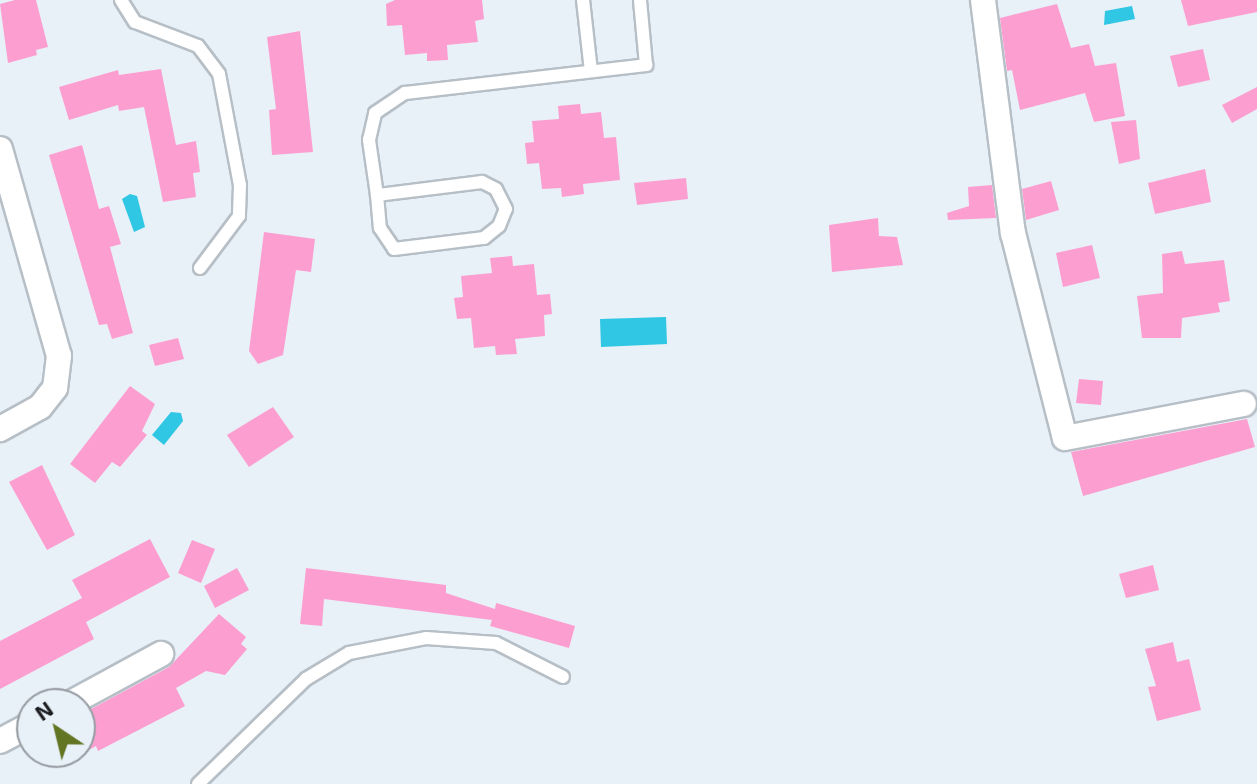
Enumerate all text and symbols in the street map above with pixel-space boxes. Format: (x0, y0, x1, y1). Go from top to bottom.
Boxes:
north arrow (16, 688, 96, 768)
text: N (29, 695, 57, 725)

